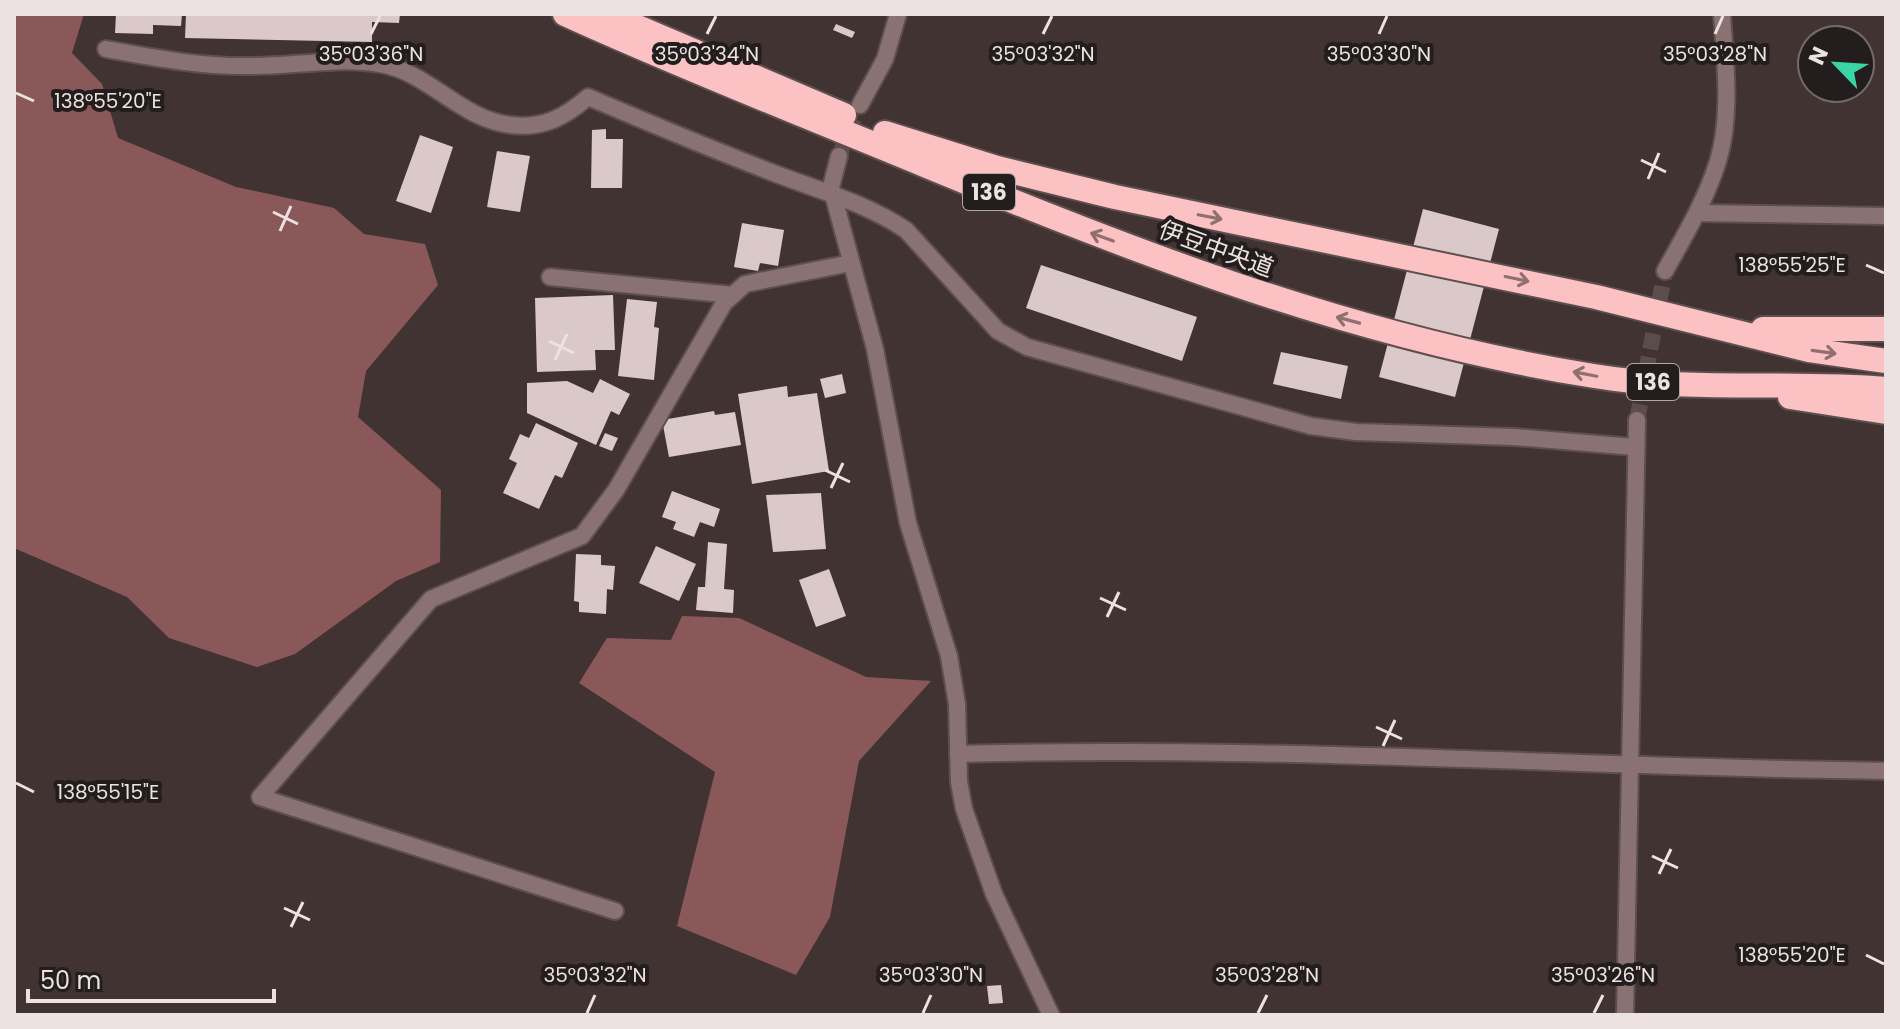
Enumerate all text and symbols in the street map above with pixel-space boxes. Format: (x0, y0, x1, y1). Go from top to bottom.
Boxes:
north arrow (1796, 24, 1876, 104)
text: 35°03'36"N (319, 40, 423, 68)
text: 35°03'34"N (655, 40, 759, 68)
text: 35°03'32"N (991, 40, 1095, 68)
text: 35°03'30"N (1327, 40, 1431, 68)
text: 35°03'28"N (1663, 40, 1767, 68)
text: N (1801, 42, 1836, 70)
text: 138°55'20"E (54, 87, 162, 115)
road number: 136 (963, 174, 1015, 210)
one-way arrow (1196, 210, 1222, 225)
street label: 伊豆中央道 (1154, 213, 1278, 285)
one-way arrow (1091, 229, 1115, 243)
text: 138°55'25"E (1738, 251, 1846, 279)
one-way arrow (1504, 272, 1529, 287)
one-way arrow (1336, 312, 1362, 327)
one-way arrow (1810, 345, 1837, 360)
road number: 136 (1627, 364, 1679, 400)
one-way arrow (1572, 366, 1598, 381)
text: 138°55'15"E (57, 778, 159, 806)
text: 138°55'20"E (1738, 941, 1846, 969)
scale bar (28, 953, 274, 1003)
text: 35°03'32"N (543, 961, 647, 989)
text: 35°03'30"N (879, 961, 983, 989)
text: 35°03'28"N (1215, 961, 1319, 989)
text: 35°03'26"N (1551, 961, 1655, 989)
text: 50 m (40, 964, 101, 997)

